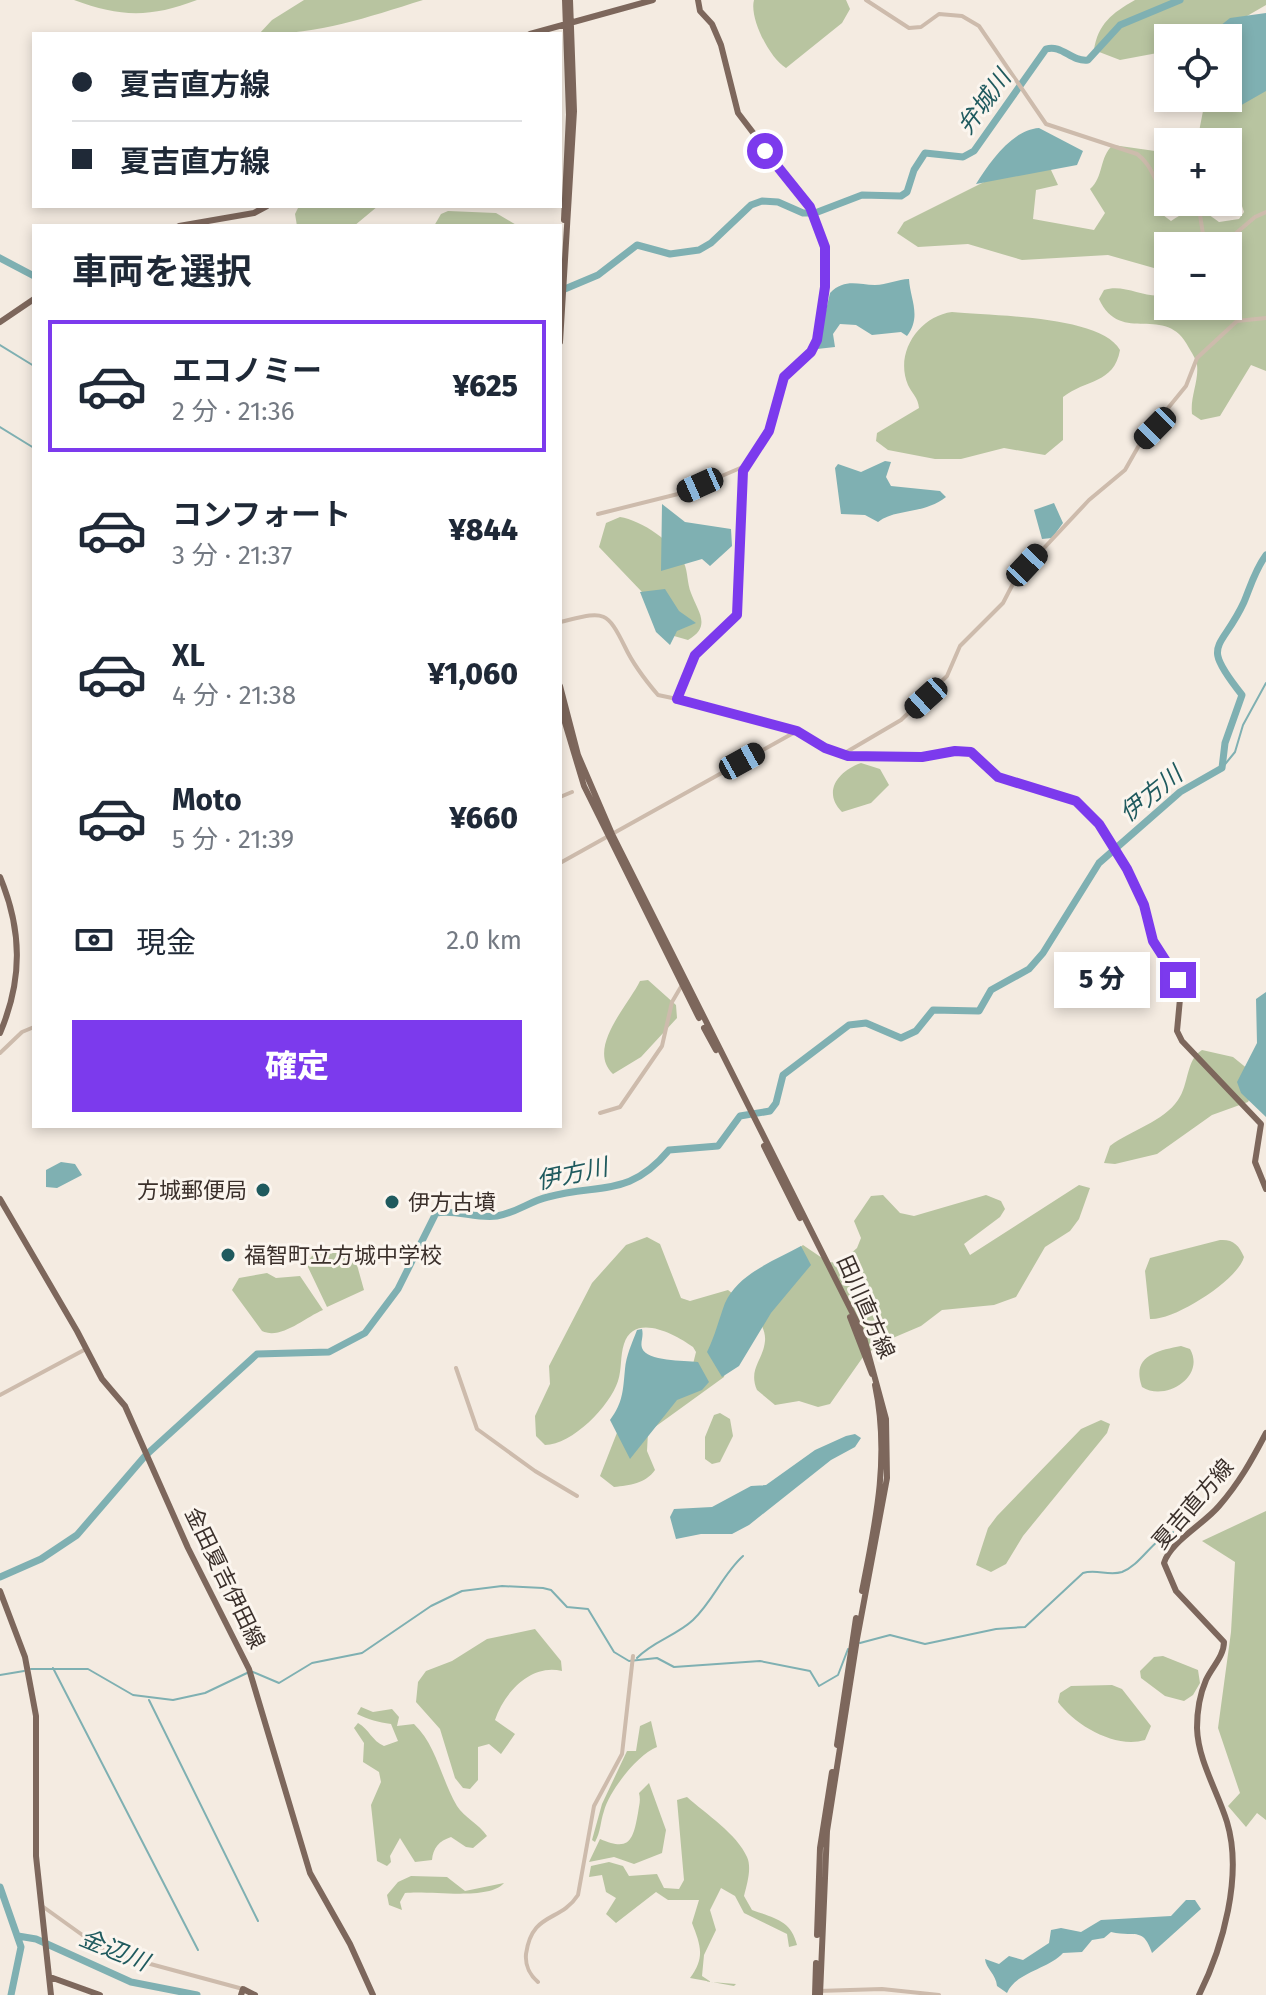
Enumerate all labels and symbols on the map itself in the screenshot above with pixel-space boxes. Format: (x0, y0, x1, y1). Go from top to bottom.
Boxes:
water label: 弁城川 (952, 62, 1018, 139)
route start (747, 133, 783, 169)
car (1130, 403, 1180, 453)
car (673, 464, 727, 506)
car (1002, 539, 1052, 591)
car (900, 673, 952, 723)
car (715, 739, 769, 783)
water label: 伊方川 (1114, 759, 1190, 828)
callout: 5 分 (1054, 952, 1150, 1008)
route end (1160, 962, 1196, 998)
water label: 伊方川 (534, 1152, 613, 1195)
place label: 方城郵便局 (137, 1177, 247, 1204)
marker: 方城郵便局 (254, 1181, 272, 1199)
place label: 伊方古墳 (408, 1189, 496, 1216)
marker: 伊方古墳 (383, 1193, 401, 1211)
place label: 福智町立方城中学校 (244, 1242, 442, 1269)
marker: 福智町立方城中学校 (219, 1246, 237, 1264)
street label: 田川直方線 (831, 1251, 901, 1363)
street label: 夏吉直方線 (1147, 1454, 1239, 1554)
street label: 金田夏吉伊田線 (179, 1503, 271, 1653)
water label: 金辺川 (75, 1924, 155, 1978)

